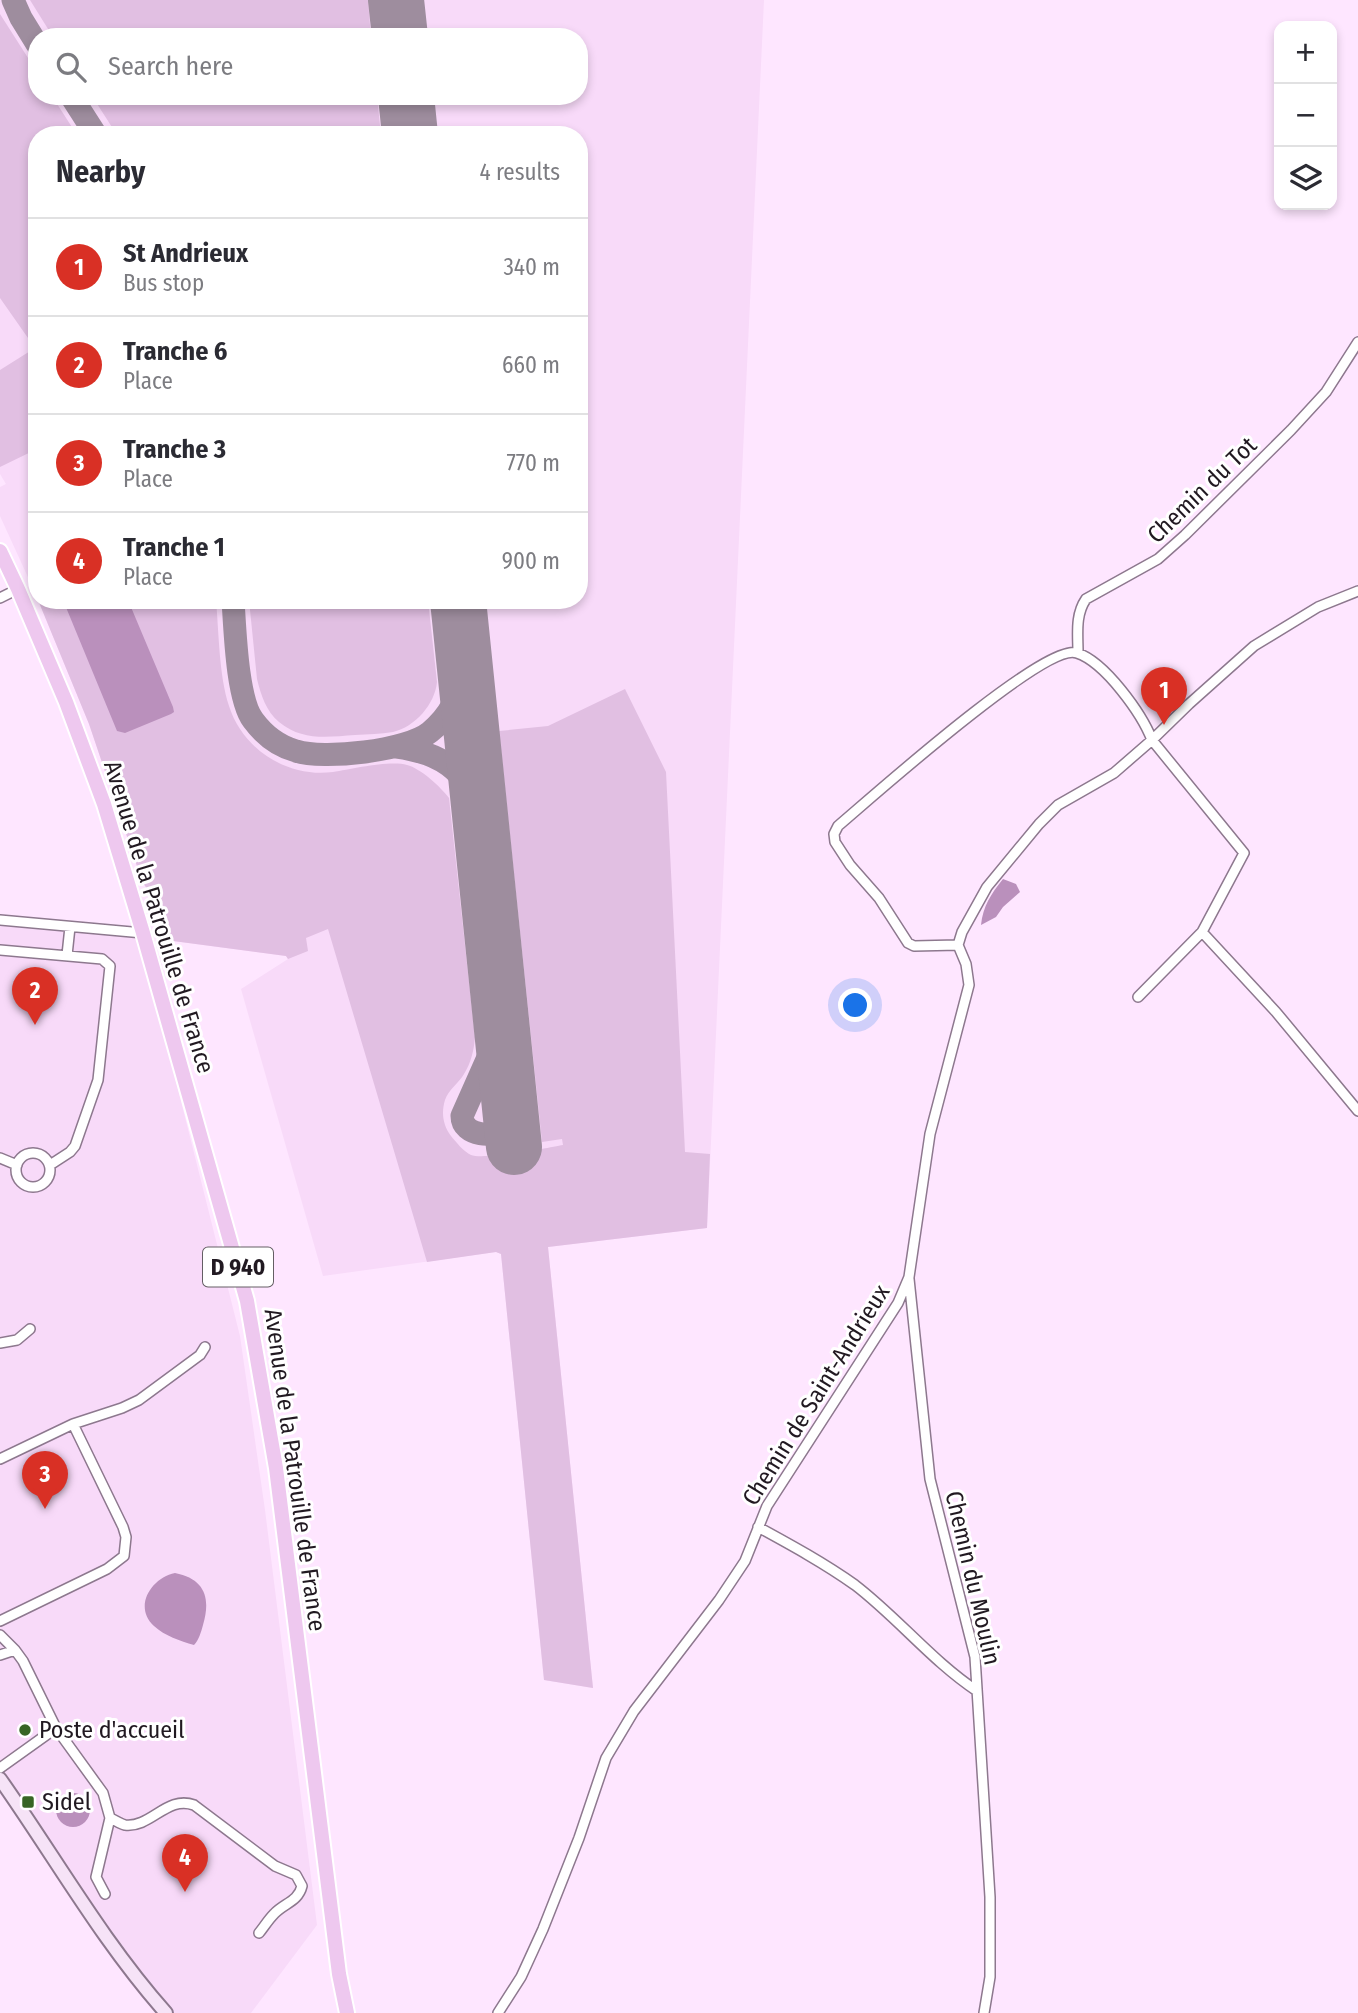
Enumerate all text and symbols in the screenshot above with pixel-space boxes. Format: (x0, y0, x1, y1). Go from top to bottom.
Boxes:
map controls (1274, 21, 1337, 210)
button: + (1274, 21, 1337, 84)
search box (28, 28, 588, 105)
icon: search (52, 48, 90, 86)
text: Search here (108, 51, 233, 82)
button: − (1274, 84, 1337, 147)
button: layers (1274, 147, 1337, 210)
text: Nearby (56, 154, 145, 190)
text: 4 results (479, 158, 560, 186)
text: St Andrieux (123, 238, 248, 269)
text: 1 (74, 253, 84, 281)
text: 340 m (504, 253, 560, 281)
text: Bus stop (123, 269, 204, 297)
text: Tranche 6 (123, 336, 227, 367)
text: 2 (74, 351, 84, 379)
text: 660 m (502, 351, 560, 379)
text: Place (123, 367, 173, 395)
street label: Chemin du Tot (1142, 431, 1262, 549)
text: Tranche 3 (123, 434, 226, 465)
text: 3 (74, 449, 84, 477)
text: 770 m (506, 449, 560, 477)
text: Place (123, 465, 173, 493)
text: Tranche 1 (123, 532, 225, 563)
text: 4 (73, 547, 85, 575)
text: 900 m (502, 547, 560, 575)
text: Place (123, 563, 173, 591)
pin: 1 (1141, 667, 1187, 725)
street label: Avenue de la Patrouille de France (98, 757, 220, 1077)
pin: 2 (12, 967, 58, 1025)
your location (838, 988, 872, 1022)
road number: D 940 (203, 1248, 273, 1286)
street label: Chemin de Saint-Andrieux (737, 1279, 896, 1511)
street label: Avenue de la Patrouille de France (258, 1307, 332, 1633)
pin: 3 (22, 1451, 68, 1509)
street label: Chemin du Moulin (939, 1488, 1007, 1668)
place label: Poste d'accueil (39, 1716, 185, 1744)
marker: Poste d'accueil (17, 1722, 33, 1738)
place label: Sidel (42, 1788, 91, 1816)
marker: Sidel (20, 1794, 36, 1810)
pin: 4 (162, 1834, 208, 1892)

